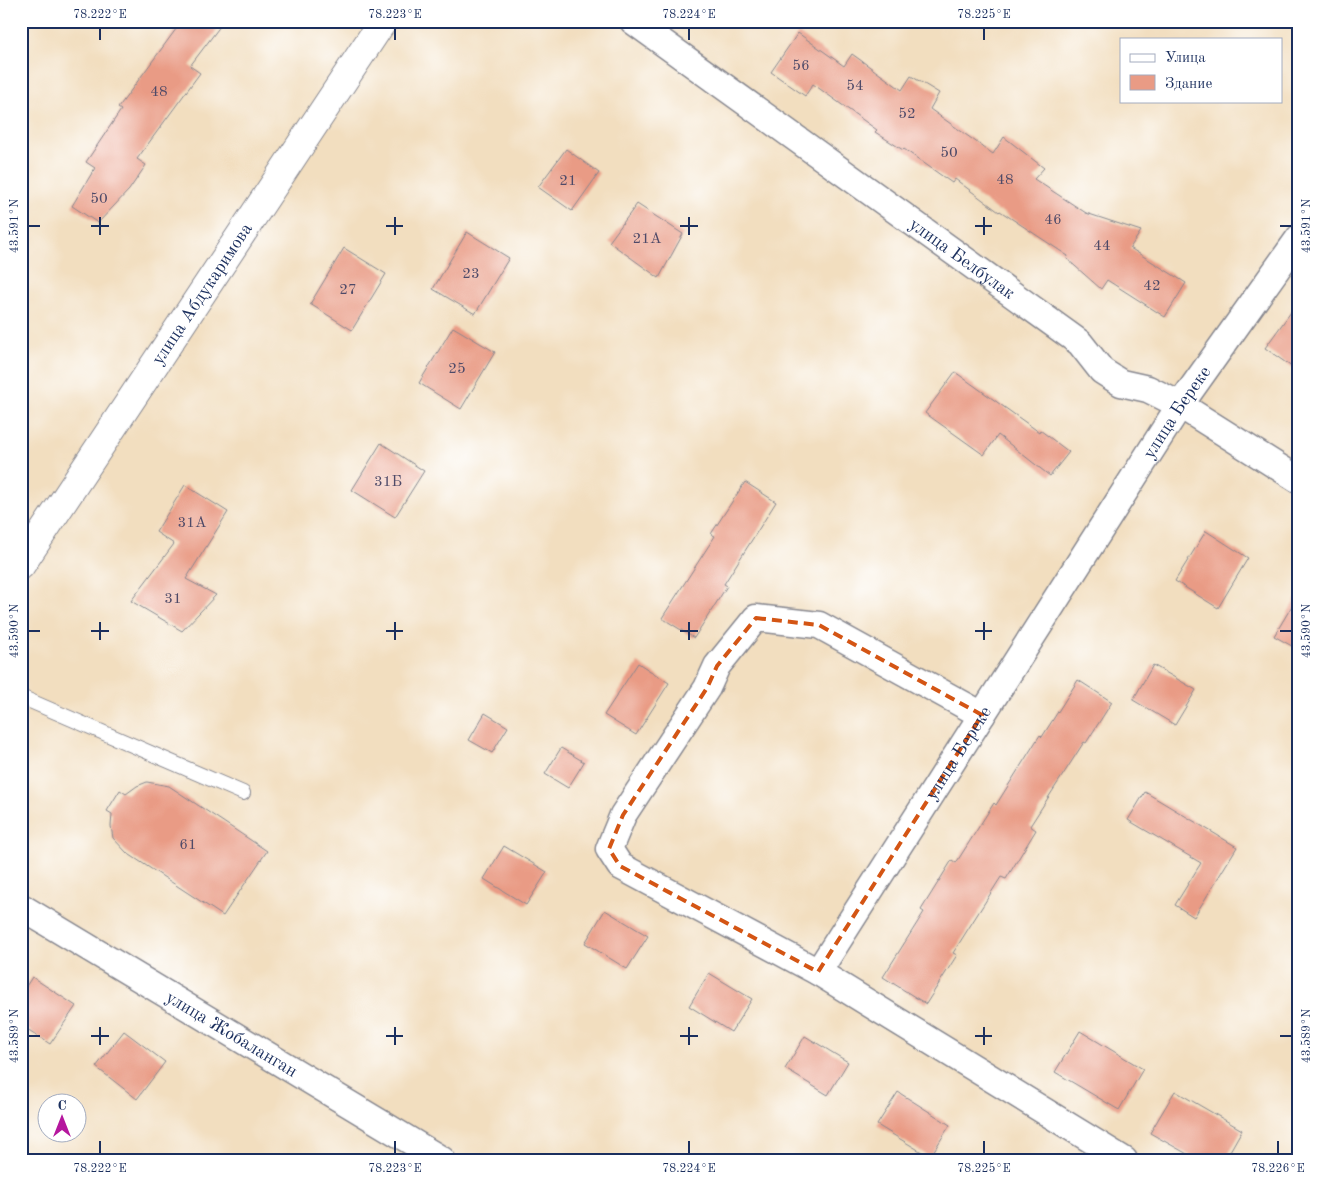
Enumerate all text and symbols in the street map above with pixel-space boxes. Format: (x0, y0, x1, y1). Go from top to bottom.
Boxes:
text: 78.225°E (957, 8, 1011, 21)
text: 78.222°E (73, 9, 127, 21)
text: 78.223°E (368, 9, 422, 21)
text: 78.224°E (662, 9, 716, 21)
legend (1120, 38, 1282, 102)
text: Улица (1165, 51, 1206, 66)
house number: 56 (792, 59, 810, 74)
text: Здание (1165, 77, 1212, 92)
house number: 54 (846, 79, 864, 94)
house number: 48 (150, 85, 168, 100)
house number: 52 (898, 107, 916, 122)
house number: 50 (940, 146, 958, 161)
house number: 48 (996, 173, 1014, 188)
house number: 21 (559, 174, 577, 189)
house number: 50 (90, 192, 108, 207)
text: 43.591°N (8, 199, 21, 253)
text: 43.591°N (1300, 199, 1313, 253)
house number: 46 (1044, 213, 1062, 228)
street label: улица Белбулак (906, 215, 1018, 303)
street label: улица Абдукаримова (149, 220, 256, 368)
house number: 21А (633, 232, 662, 247)
house number: 44 (1093, 239, 1111, 254)
house number: 23 (462, 267, 480, 282)
house number: 42 (1143, 279, 1161, 294)
house number: 27 (339, 283, 357, 298)
house number: 25 (448, 362, 466, 377)
street label: улица Береке (1140, 363, 1215, 462)
house number: 31Б (374, 475, 402, 490)
house number: 31А (178, 516, 207, 531)
house number: 31 (164, 592, 182, 607)
text: 43.590°N (8, 604, 21, 658)
text: 43.590°N (1300, 604, 1313, 658)
street label: улица Береке (922, 704, 995, 803)
house number: 61 (179, 838, 197, 853)
street label: улица Жобаланган (162, 988, 300, 1081)
text: 43.589°N (8, 1009, 21, 1063)
text: 43.589°N (1300, 1009, 1313, 1063)
north arrow (38, 1094, 88, 1144)
text: С (57, 1099, 67, 1113)
text: 78.225°E (957, 1162, 1011, 1175)
text: 78.222°E (73, 1163, 127, 1175)
text: 78.223°E (368, 1163, 422, 1175)
text: 78.224°E (662, 1163, 716, 1175)
text: 78.226°E (1251, 1163, 1305, 1175)

